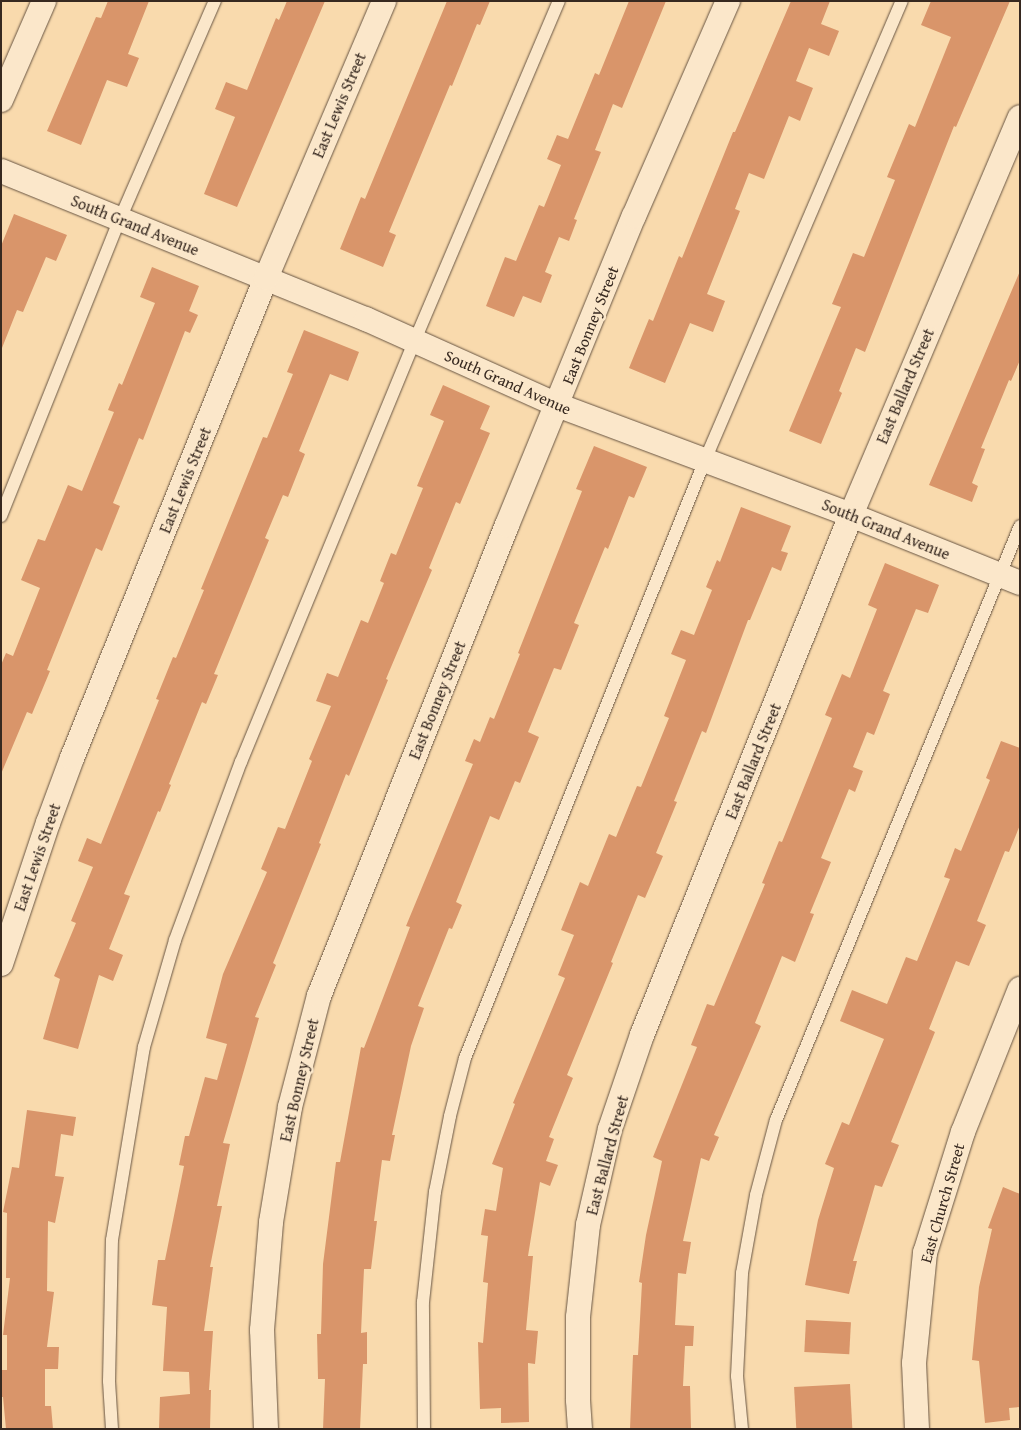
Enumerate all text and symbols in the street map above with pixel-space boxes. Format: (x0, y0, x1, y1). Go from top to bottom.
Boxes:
street label: East Lewis Street (308, 49, 370, 161)
street label: South Grand Avenue (68, 191, 202, 259)
street label: East Bonney Street (558, 263, 622, 387)
street label: East Ballard Street (872, 325, 938, 447)
street label: South Grand Avenue (442, 345, 574, 419)
street label: East Lewis Street (155, 424, 215, 536)
street label: South Grand Avenue (819, 495, 953, 563)
street label: East Bonney Street (405, 638, 469, 762)
street label: East Ballard Street (721, 700, 785, 822)
street label: East Lewis Street (10, 801, 64, 913)
street label: East Bonney Street (275, 1017, 323, 1143)
street label: East Ballard Street (582, 1093, 632, 1217)
street label: East Church Street (916, 1141, 968, 1265)

